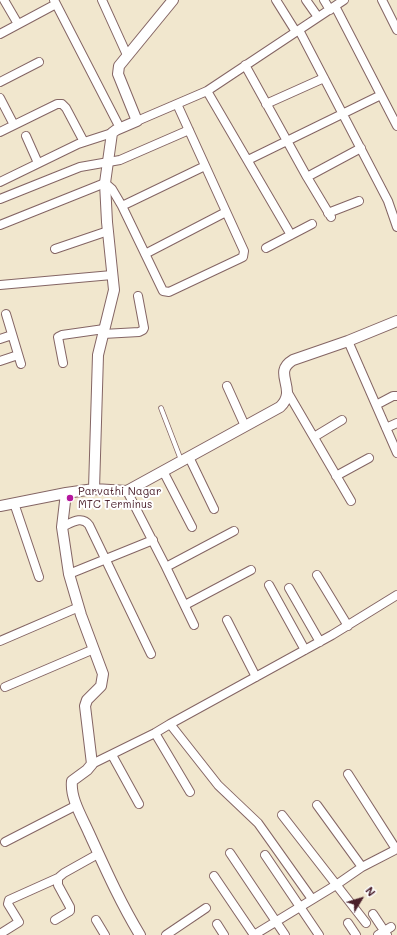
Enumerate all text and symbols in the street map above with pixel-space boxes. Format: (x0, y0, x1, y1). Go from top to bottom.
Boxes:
place label: Parvathi Nagar MTC Terminus (78, 485, 161, 511)
marker: Parvathi Nagar MTC Terminus (65, 493, 75, 503)
north arrow (341, 879, 381, 919)
text: N (362, 883, 379, 899)

